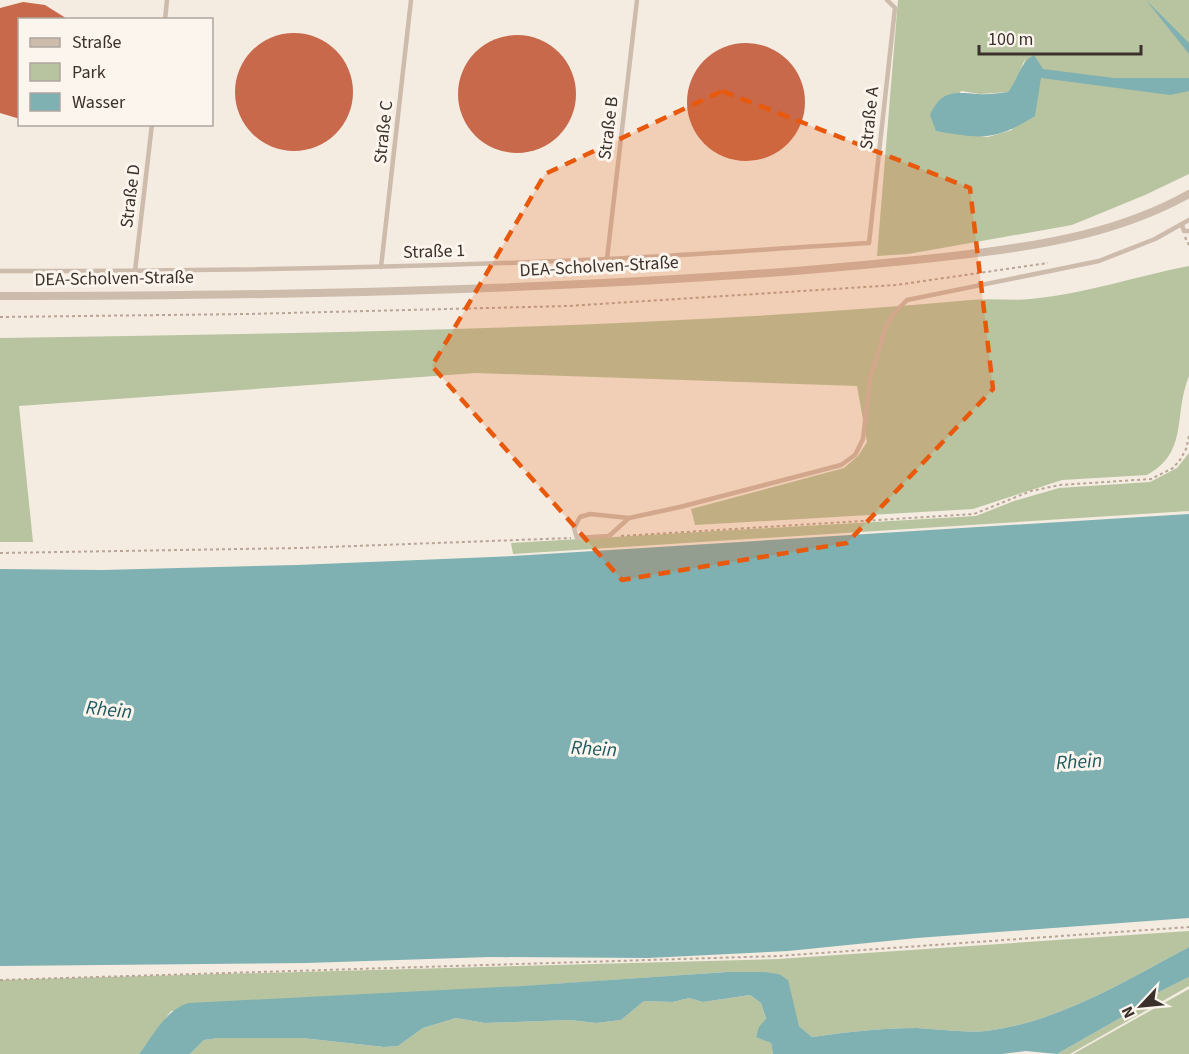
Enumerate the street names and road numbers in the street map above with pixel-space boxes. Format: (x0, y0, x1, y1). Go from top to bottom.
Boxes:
street label: Straße A (854, 85, 885, 151)
street label: Straße B (592, 95, 625, 161)
street label: Straße C (368, 99, 399, 165)
street label: Straße D (114, 163, 147, 229)
street label: Straße 1 (403, 238, 465, 265)
street label: DEA-Scholven-Straße (519, 250, 679, 283)
street label: DEA-Scholven-Straße (34, 265, 194, 292)

